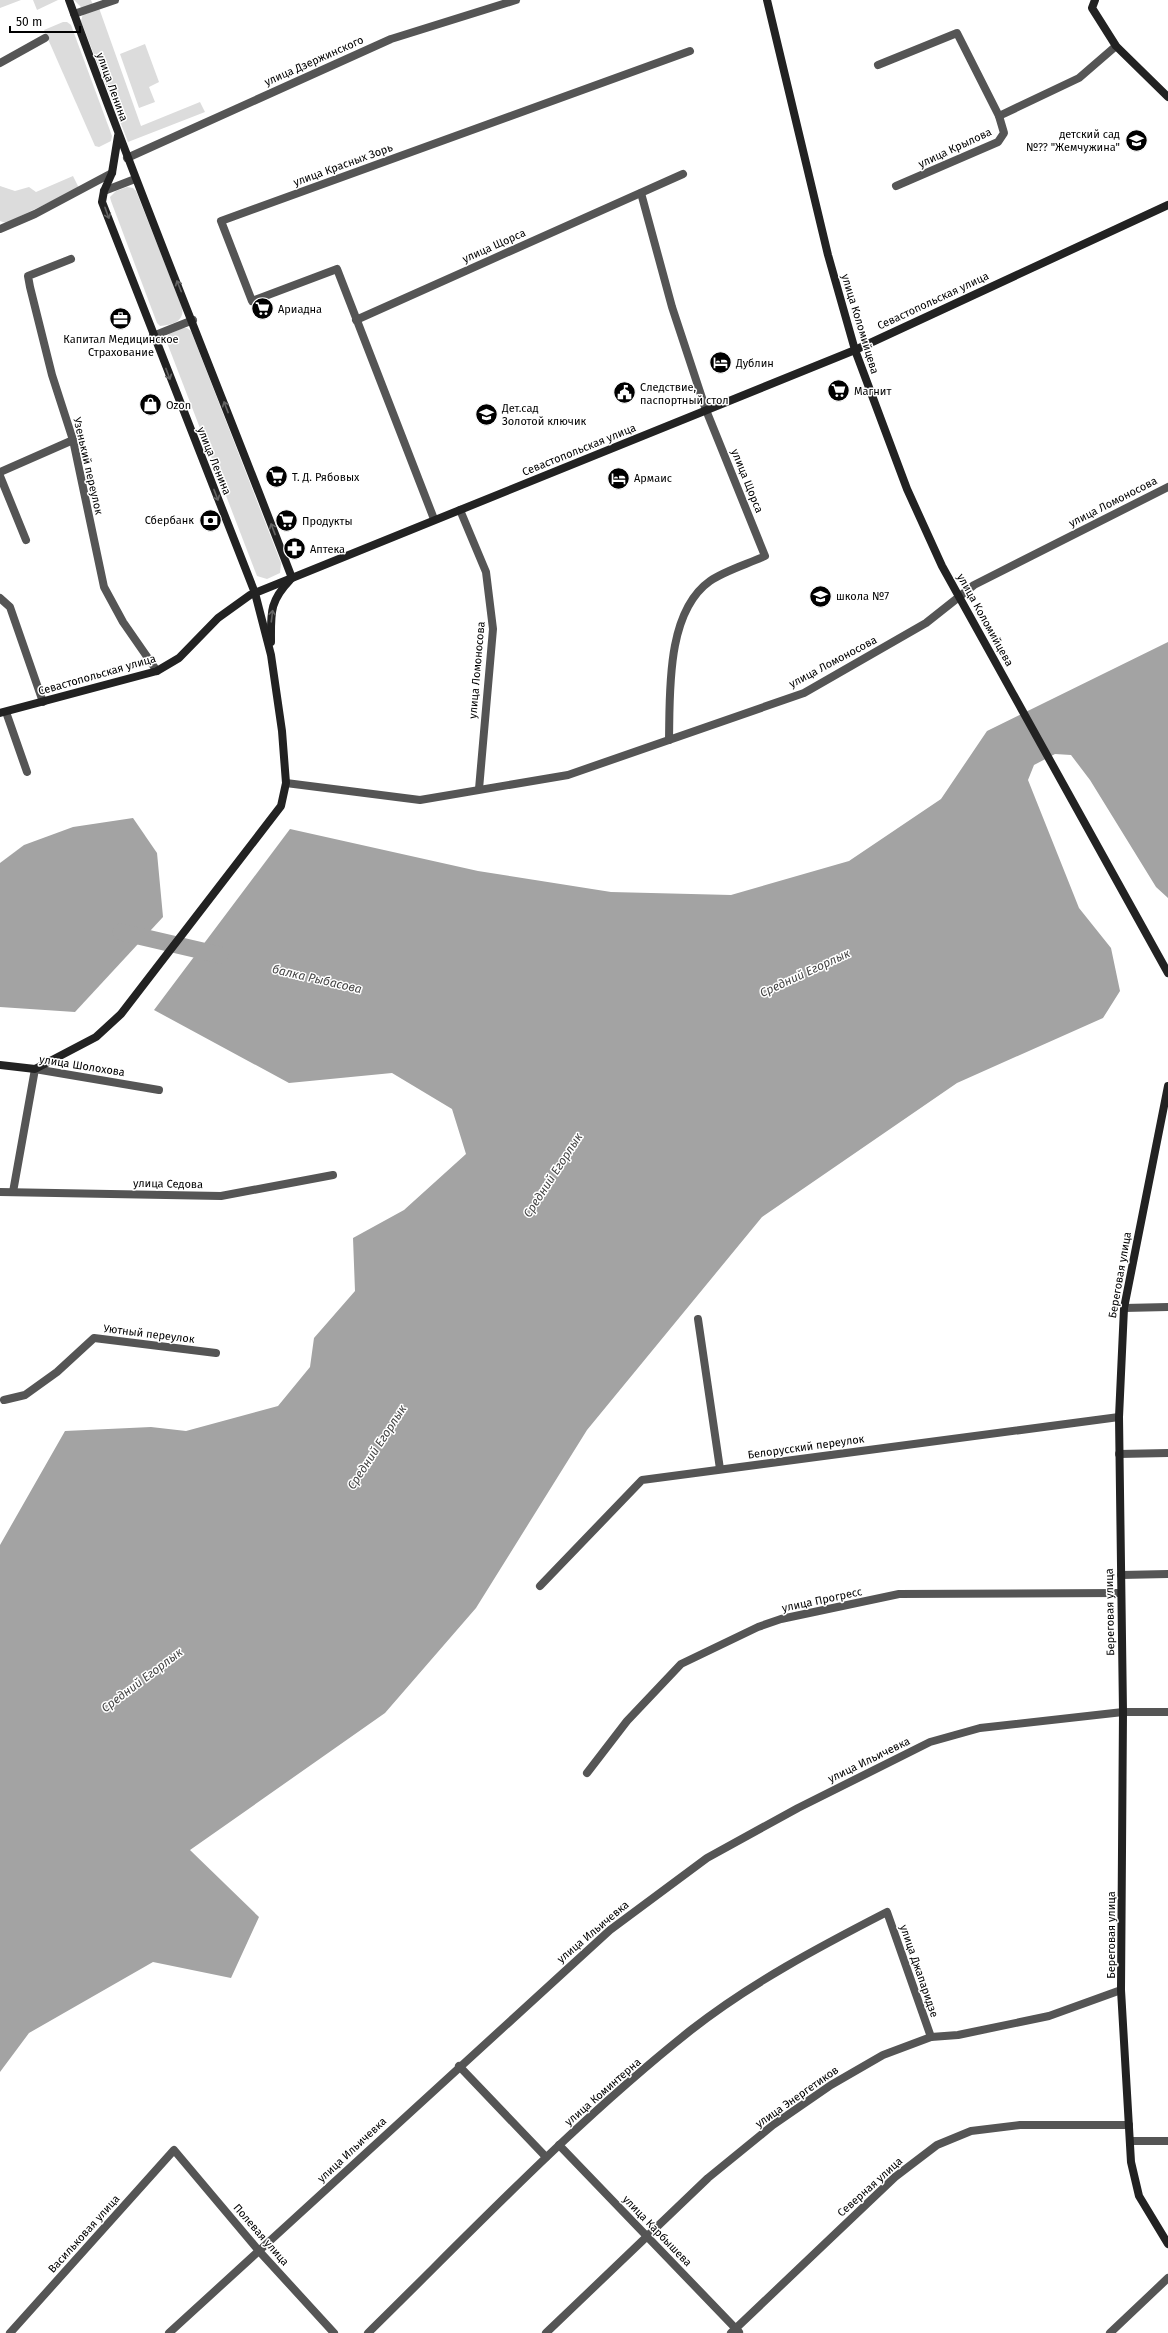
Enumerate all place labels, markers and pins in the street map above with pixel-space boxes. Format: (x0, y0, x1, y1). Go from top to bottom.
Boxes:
school or university icon: детский сад №?? "Жемчужина" (1123, 127, 1149, 153)
place label: детский сад №?? "Жемчужина" (1026, 128, 1120, 154)
supermarket icon: Ариадна (250, 296, 276, 322)
place label: Ариадна (278, 303, 322, 316)
office icon: Капитал Медицинское Страхование (108, 306, 134, 332)
place label: Капитал Медицинское Страхование (63, 333, 179, 359)
hotel icon: Дублин (708, 350, 734, 376)
place label: Дублин (735, 357, 774, 370)
supermarket icon: Магнит (826, 378, 852, 404)
public building icon: Следствие, паспортный стол (611, 380, 637, 406)
place label: Следствие, паспортный стол (640, 381, 729, 407)
place label: Магнит (854, 385, 891, 398)
shop icon: Ozon (138, 392, 164, 418)
place label: Ozon (166, 399, 191, 412)
school or university icon: Дет.сад Золотой ключик (473, 401, 499, 427)
place label: Дет.сад Золотой ключик (501, 402, 587, 428)
supermarket icon: Т. Д. Рябовых (264, 464, 290, 490)
hotel icon: Армаис (606, 465, 632, 491)
place label: Т. Д. Рябовых (292, 471, 360, 484)
place label: Армаис (634, 472, 672, 485)
bank icon: Сбербанк (197, 507, 223, 533)
supermarket icon: Продукты (274, 508, 300, 534)
place label: Сбербанк (145, 514, 194, 527)
place label: Продукты (302, 515, 353, 528)
pharmacy icon: Аптека (282, 536, 308, 562)
place label: Аптека (310, 543, 345, 556)
school or university icon: школа №7 (807, 583, 833, 609)
place label: школа №7 (836, 590, 889, 603)

